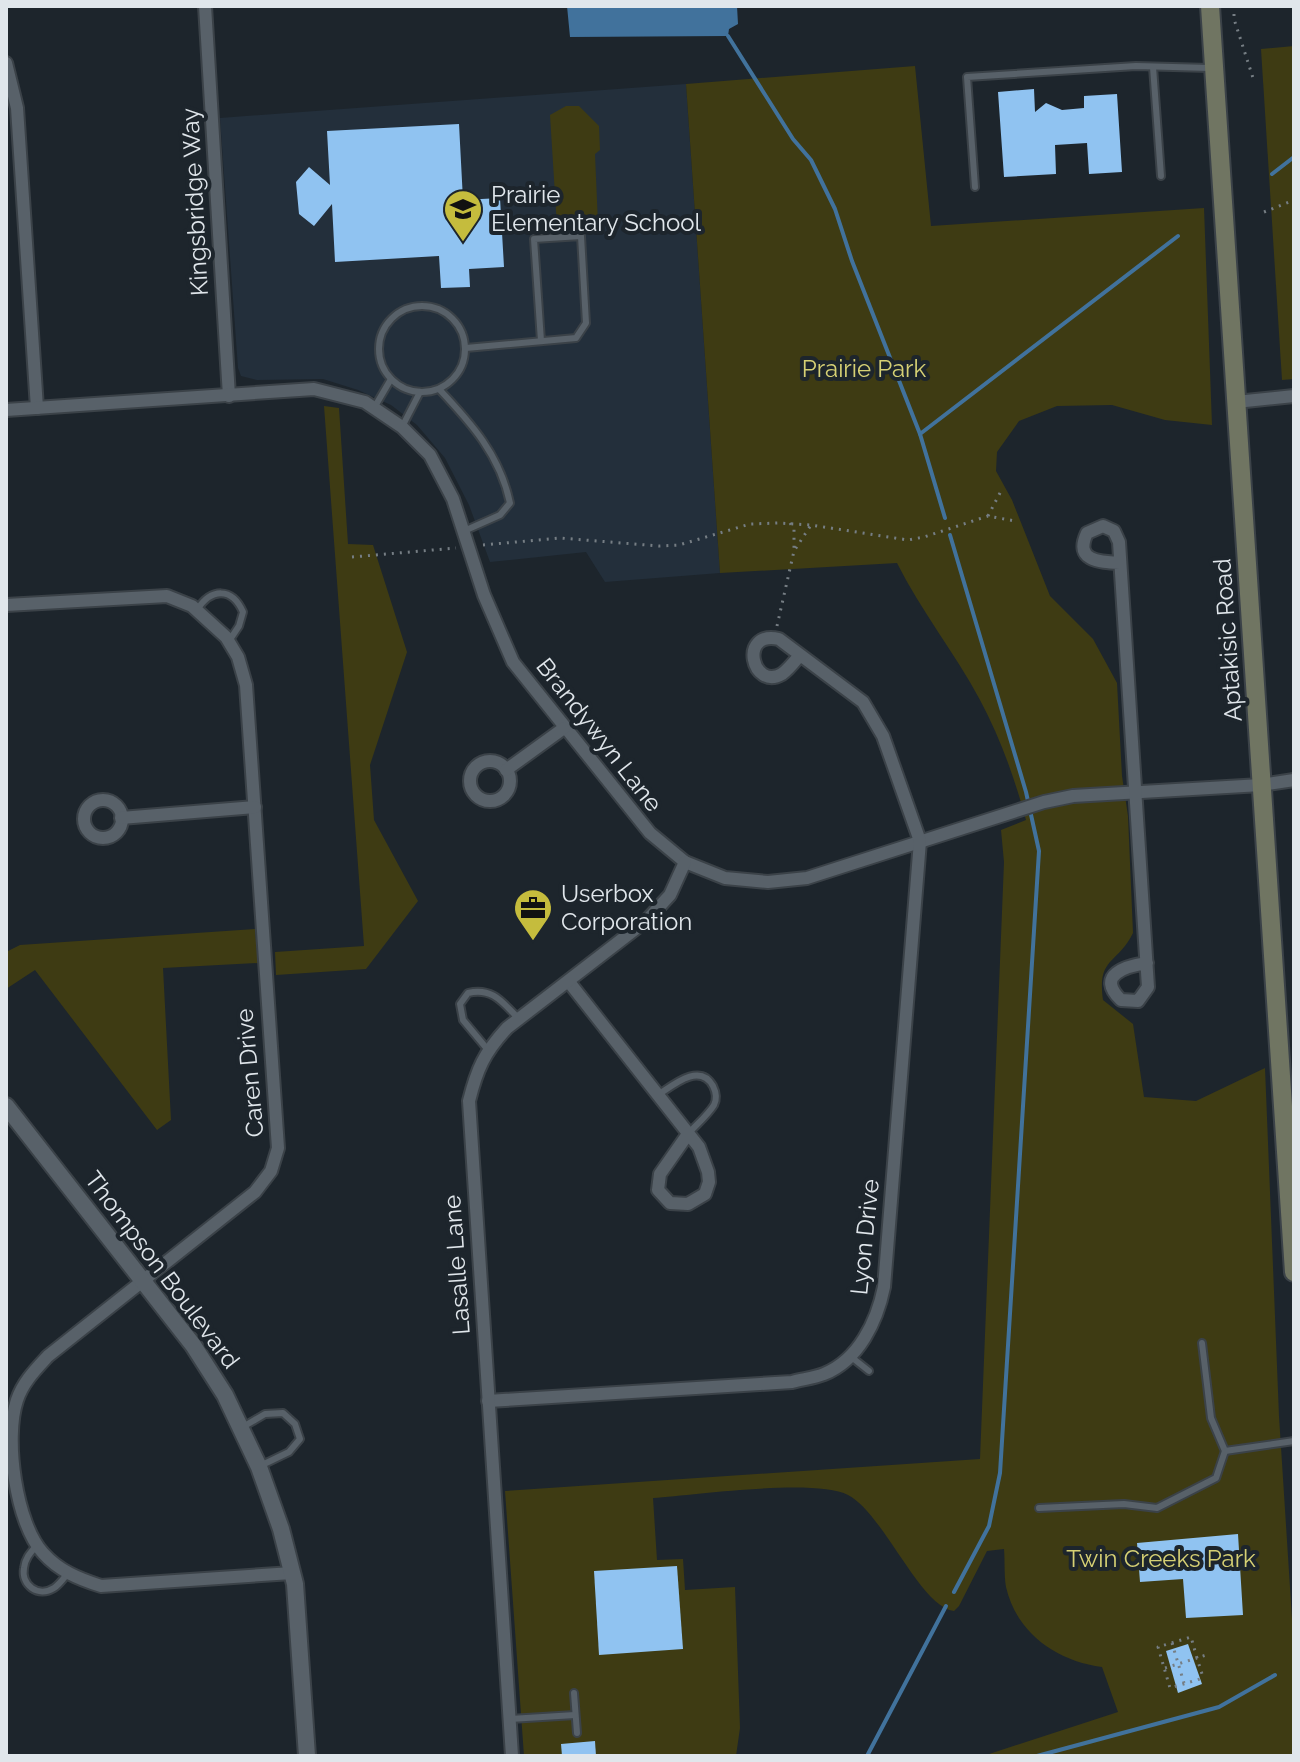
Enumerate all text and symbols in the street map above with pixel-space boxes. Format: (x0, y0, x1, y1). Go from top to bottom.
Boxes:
street label: Kingsbridge Way (175, 107, 214, 297)
place label: Prairie Elementary School (491, 180, 702, 237)
school or university icon: Prairie Elementary School (442, 188, 484, 243)
park label: Prairie Park (802, 354, 927, 383)
street label: Aptakisic Road (1207, 557, 1248, 723)
street label: Brandywyn Lane (530, 652, 668, 817)
place label: Userbox Corporation (561, 879, 692, 936)
office icon: Userbox Corporation (512, 887, 554, 942)
street label: Caren Drive (229, 1008, 270, 1139)
street label: Thompson Boulevard (79, 1165, 246, 1374)
street label: Lyon Drive (844, 1178, 885, 1296)
street label: Lasalle Lane (437, 1194, 476, 1336)
park label: Twin Creeks Park (1066, 1544, 1256, 1573)

